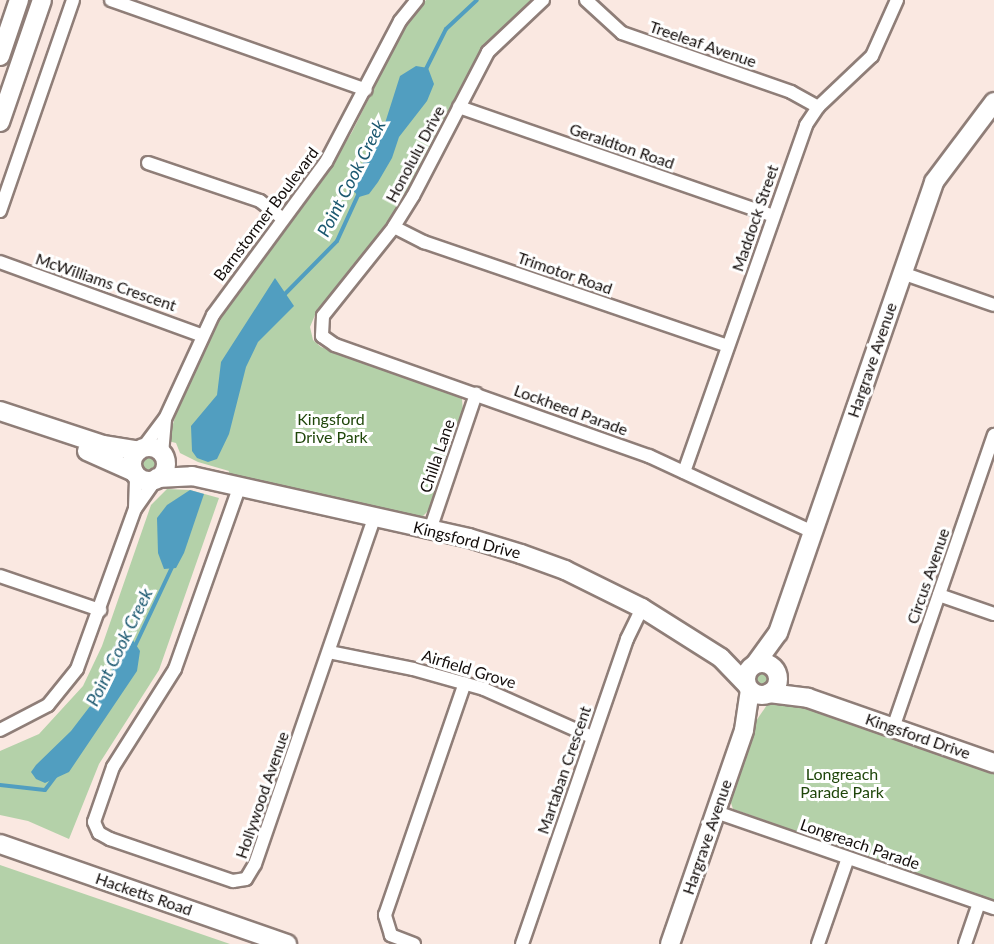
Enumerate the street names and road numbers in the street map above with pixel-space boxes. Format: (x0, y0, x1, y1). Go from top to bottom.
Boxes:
street label: Treeleaf Avenue (647, 17, 759, 71)
street label: Honolulu Drive (381, 102, 449, 206)
street label: Geraldton Road (567, 119, 677, 173)
street label: Barnstormer Boulevard (209, 143, 323, 285)
street label: Maddock Street (728, 162, 782, 274)
street label: Trimotor Road (515, 248, 615, 298)
street label: McWilliams Crescent (33, 249, 179, 315)
street label: Hargrave Avenue (843, 300, 901, 420)
street label: Lockheed Parade (511, 381, 631, 439)
street label: Chilla Lane (415, 417, 459, 495)
street label: Kingsford Drive (411, 517, 523, 563)
street label: Circus Avenue (903, 525, 953, 627)
street label: Airfield Grove (420, 646, 518, 692)
street label: Martaban Crescent (533, 704, 595, 836)
street label: Kingsford Drive (863, 709, 973, 763)
street label: Hollywood Avenue (231, 729, 293, 861)
street label: Hargrave Avenue (678, 777, 736, 897)
street label: Longreach Parade (798, 815, 922, 873)
street label: Hacketts Road (93, 868, 195, 920)

